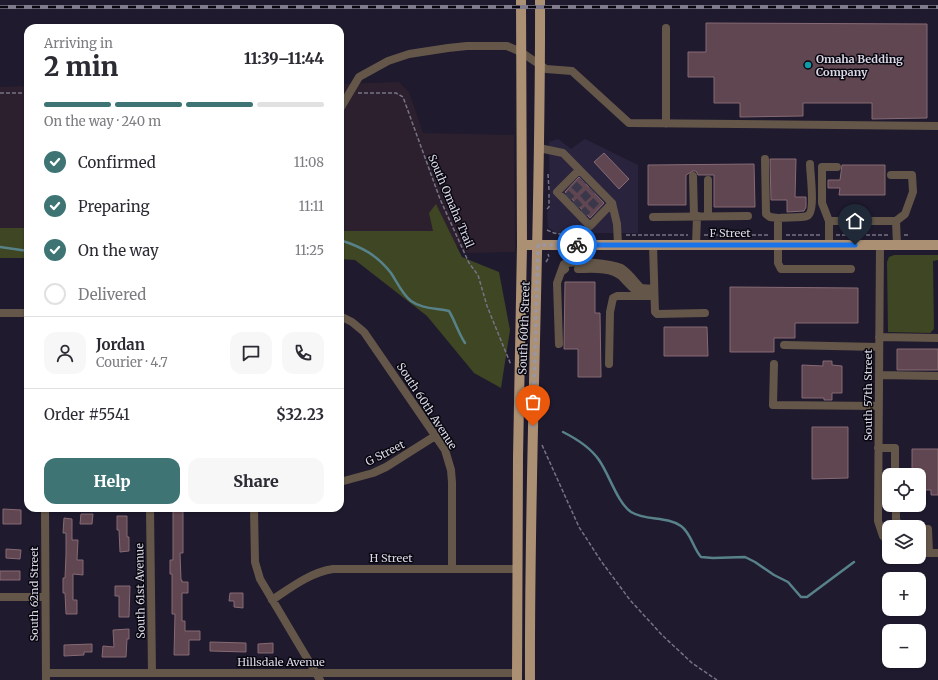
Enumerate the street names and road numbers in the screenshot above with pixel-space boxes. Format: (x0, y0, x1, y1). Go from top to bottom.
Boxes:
street label: South Omaha Trail (425, 152, 477, 250)
street label: F Street (710, 226, 751, 240)
street label: South 60th Street (515, 280, 533, 375)
street label: South 57th Street (861, 349, 875, 441)
street label: South 60th Avenue (394, 360, 460, 452)
street label: G Street (363, 437, 408, 469)
street label: South 61st Avenue (132, 543, 148, 639)
street label: South 62nd Street (27, 546, 41, 641)
street label: H Street (370, 551, 413, 565)
street label: Hillsdale Avenue (237, 655, 325, 669)

